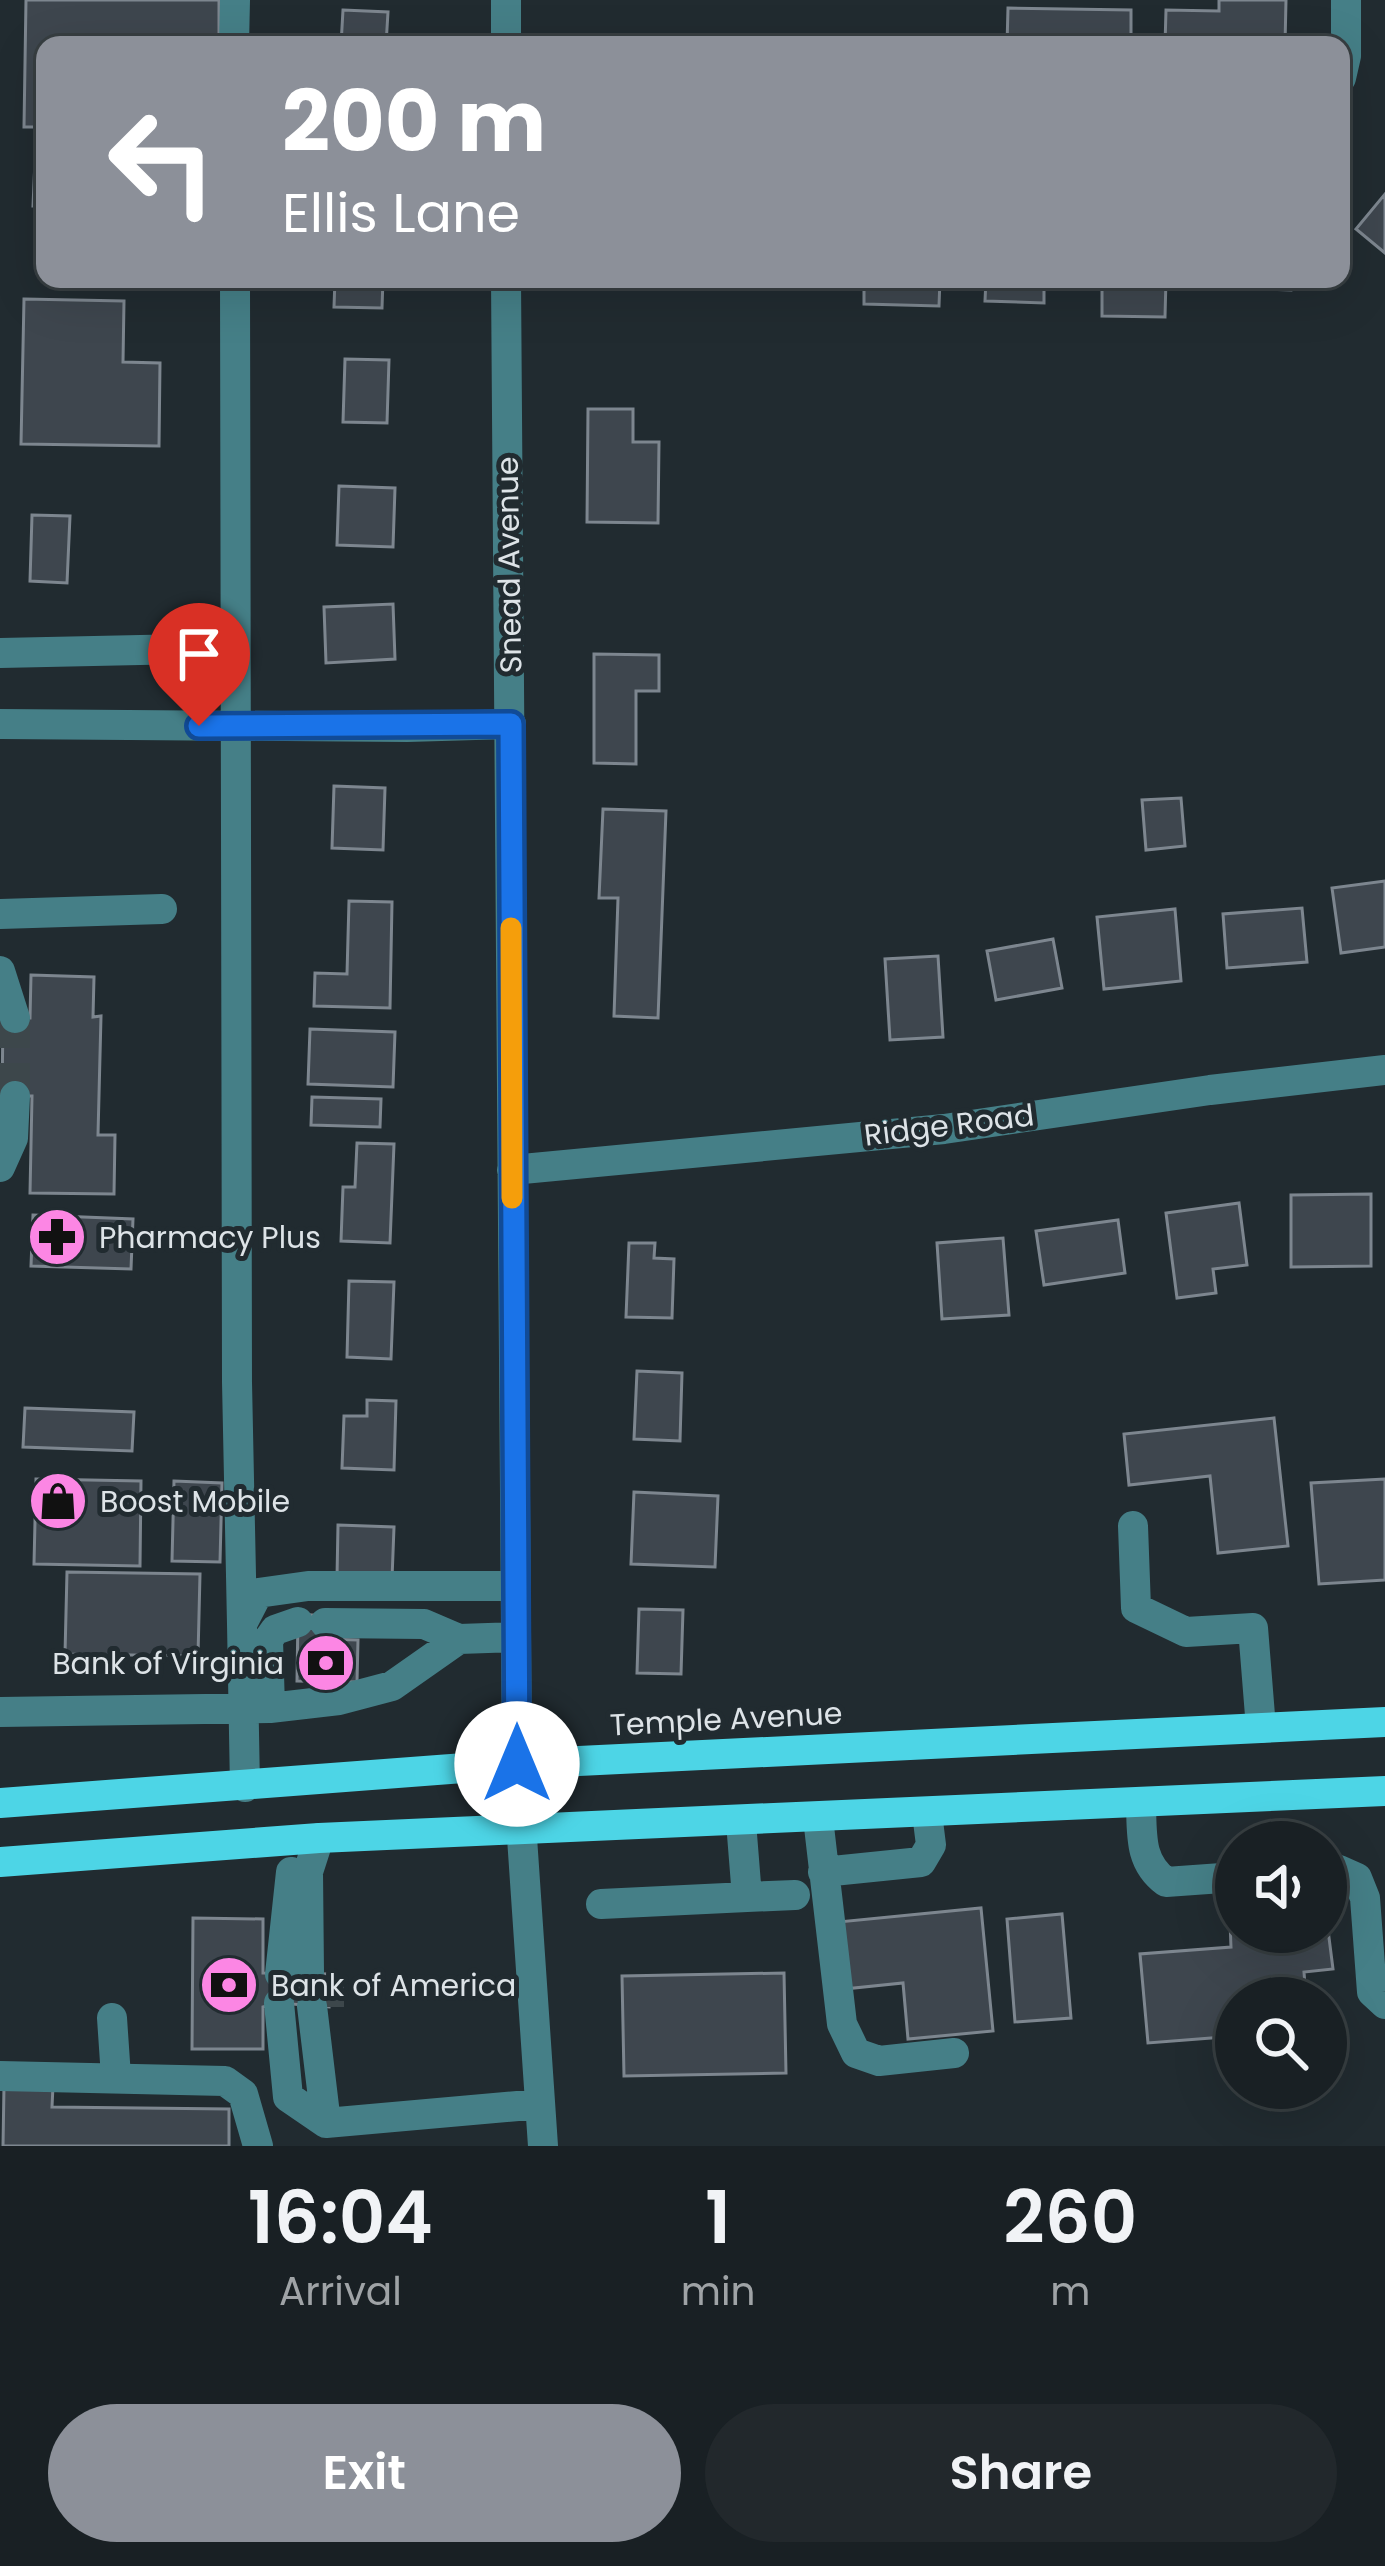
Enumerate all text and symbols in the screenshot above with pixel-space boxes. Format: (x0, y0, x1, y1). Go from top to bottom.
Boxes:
text: 200 m (282, 63, 546, 180)
icon: left (84, 84, 240, 240)
text: Ellis Lane (282, 175, 520, 251)
street label: Snead Avenue (486, 456, 532, 674)
pin (148, 603, 250, 726)
icon: arrive (166, 621, 232, 687)
street label: Ridge Road (862, 1093, 1036, 1157)
pharmacy icon: Pharmacy Plus (26, 1206, 88, 1268)
place label: Pharmacy Plus (99, 1216, 321, 1259)
shop icon: Boost Mobile (27, 1470, 89, 1532)
place label: Boost Mobile (100, 1480, 290, 1523)
bank icon: Bank of Virginia (295, 1632, 357, 1694)
place label: Bank of Virginia (52, 1642, 284, 1685)
street label: Temple Avenue (609, 1691, 843, 1747)
position arrow (454, 1701, 580, 1827)
map controls (1215, 1821, 1347, 2109)
button: sound (1215, 1821, 1347, 1953)
bank icon: Bank of America (198, 1954, 260, 2016)
place label: Bank of America (271, 1964, 516, 2007)
button: search (1215, 1977, 1347, 2109)
text: 16:04 (248, 2167, 433, 2268)
text: 1 (705, 2167, 731, 2268)
text: 260 (1003, 2167, 1137, 2268)
text: Arrival (279, 2264, 402, 2319)
text: min (681, 2264, 755, 2319)
text: m (1050, 2264, 1090, 2319)
button: Exit (48, 2404, 681, 2542)
button: Share (705, 2404, 1337, 2542)

